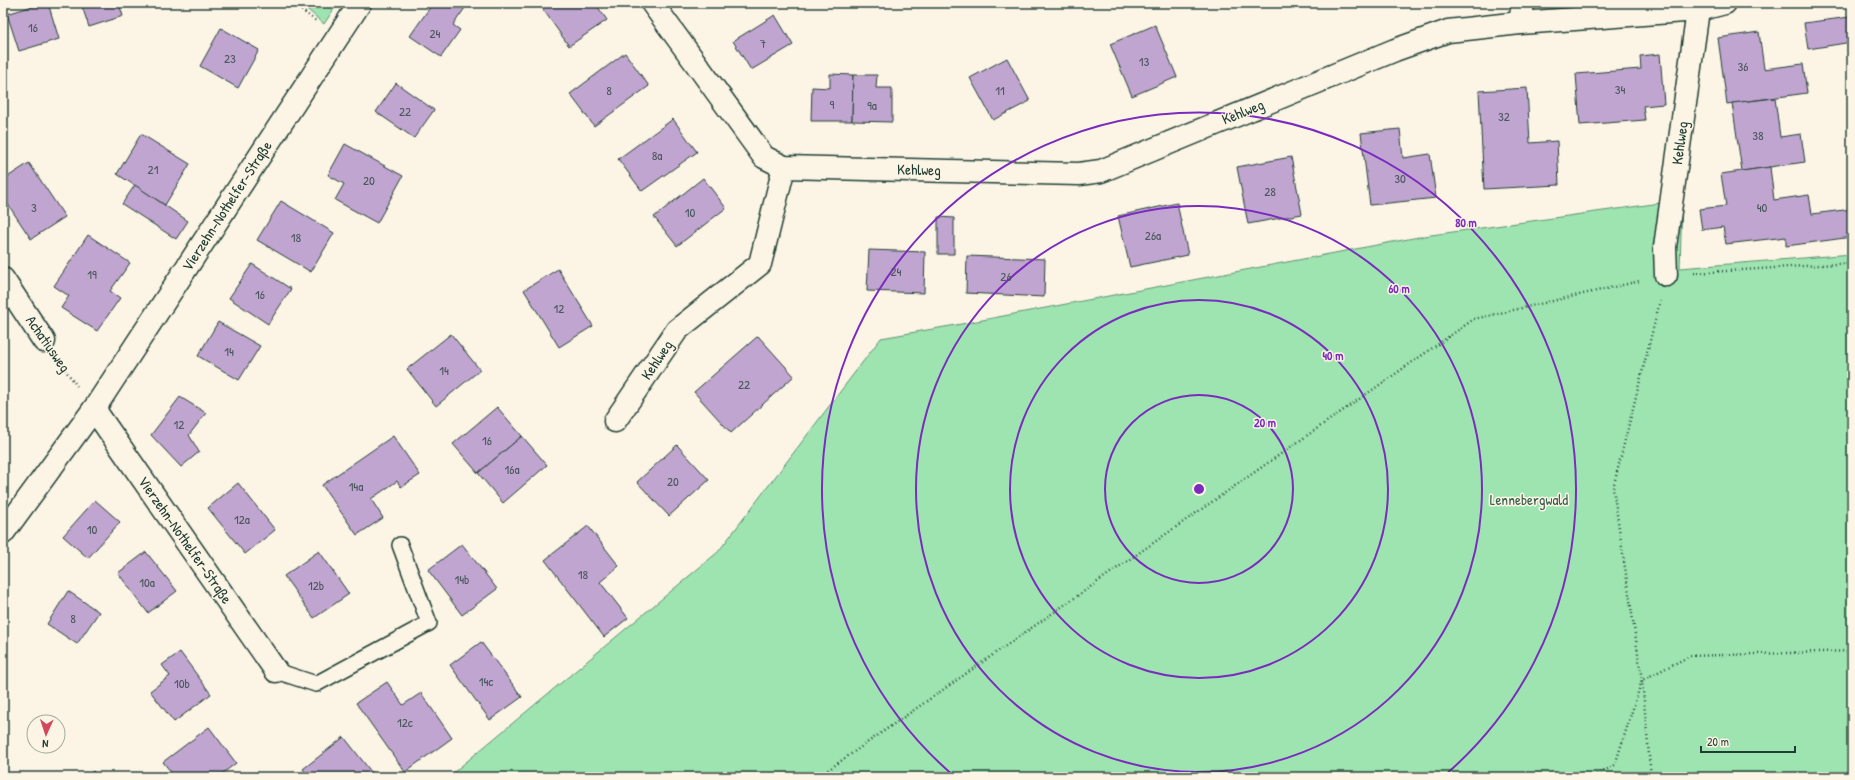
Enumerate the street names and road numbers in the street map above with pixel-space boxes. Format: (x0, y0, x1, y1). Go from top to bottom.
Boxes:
street label: Kehlweg (1219, 93, 1267, 129)
street label: Kehlweg (1666, 120, 1693, 166)
street label: Vierzehn-Nothelfer-Straße (177, 137, 277, 275)
street label: Kehlweg (897, 159, 941, 180)
street label: Achatiusweg (21, 311, 76, 377)
street label: Kehlweg (636, 335, 678, 384)
street label: Vierzehn-Nothelfer-Straße (133, 472, 237, 608)

